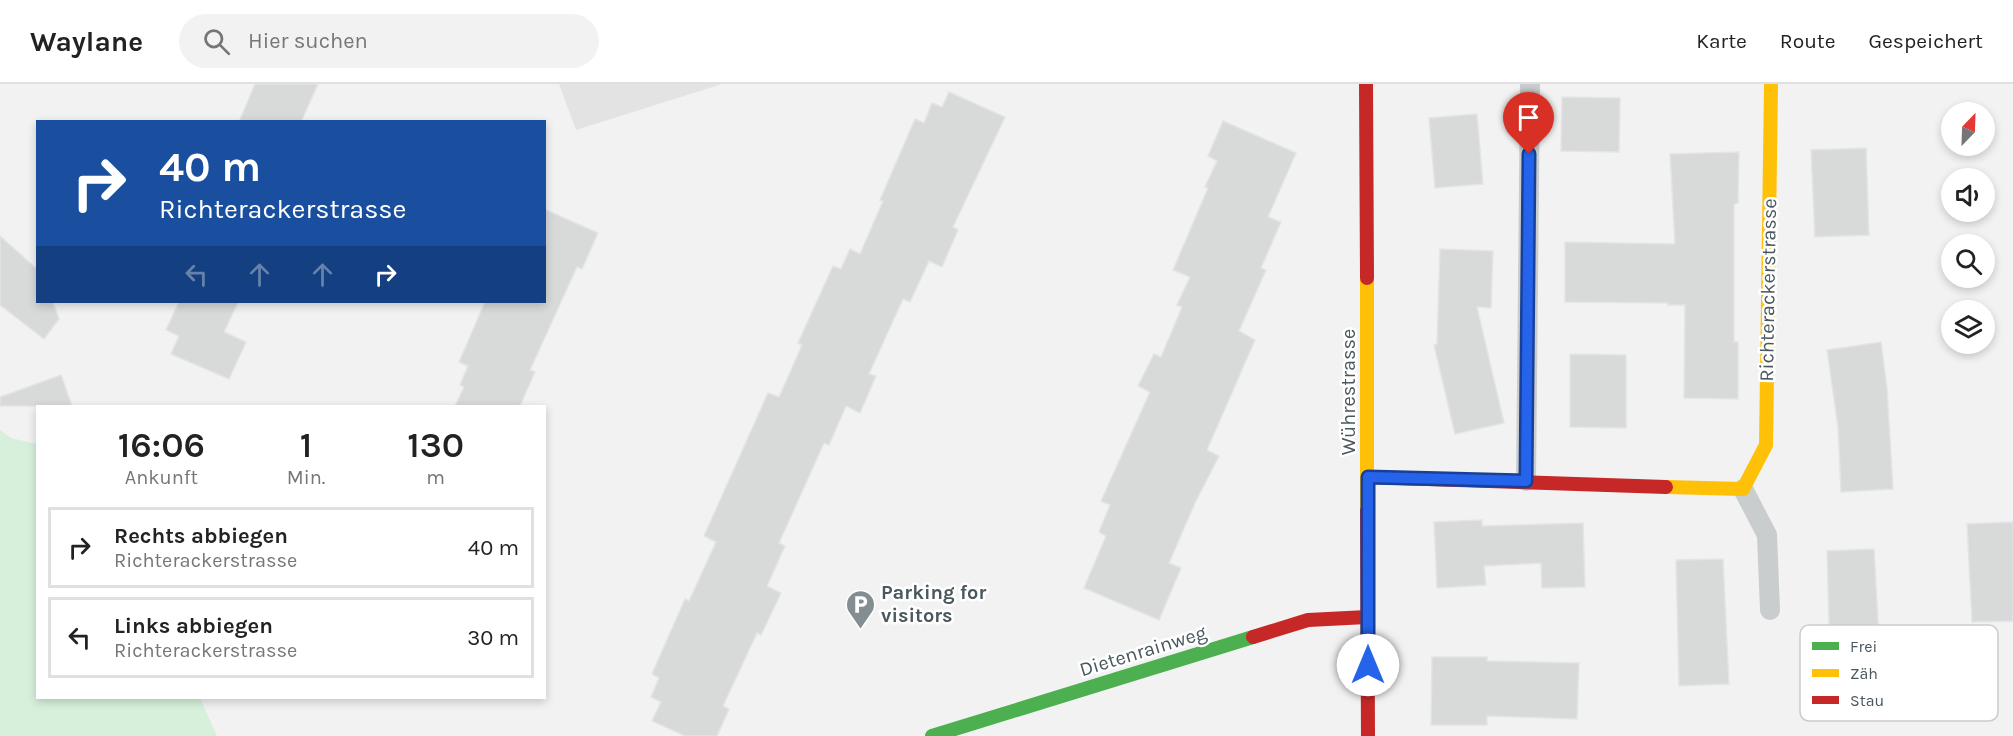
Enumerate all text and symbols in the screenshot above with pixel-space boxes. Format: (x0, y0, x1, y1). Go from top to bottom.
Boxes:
search box (179, 14, 599, 68)
text: Waylane (30, 25, 143, 58)
icon: search (200, 25, 233, 58)
text: Hier suchen (248, 28, 368, 54)
text: Karte (1696, 29, 1747, 53)
text: Route (1780, 29, 1836, 53)
text: Gespeichert (1869, 29, 1983, 53)
pin (1503, 92, 1554, 154)
icon: arrive (1512, 101, 1545, 134)
north arrow (1941, 102, 1995, 156)
map controls (1941, 102, 1995, 354)
text: 40 m (159, 142, 261, 192)
icon: right (60, 144, 138, 222)
button: sound (1941, 168, 1995, 222)
text: Richterackerstrasse (159, 193, 406, 225)
street label: Richterackerstrasse (1755, 198, 1781, 382)
button: search (1941, 234, 1995, 288)
icon: left (180, 258, 213, 291)
icon: ahead (243, 258, 276, 291)
icon: ahead (306, 258, 339, 291)
icon: right (369, 258, 402, 291)
button: layers (1941, 300, 1995, 354)
street label: Wührestrasse (1337, 329, 1360, 455)
text: 16:06 (118, 424, 205, 466)
text: 1 (300, 424, 312, 466)
text: 130 (407, 424, 464, 466)
text: Ankunft (125, 466, 198, 489)
text: Min. (287, 466, 325, 489)
text: m (426, 466, 445, 489)
text: Rechts abbiegen (114, 523, 288, 549)
icon: right (63, 531, 96, 564)
text: 40 m (468, 535, 519, 561)
text: Richterackerstrasse (114, 549, 297, 572)
place label: Parking for visitors (881, 581, 986, 627)
parking icon: Parking for visitors (844, 588, 876, 630)
text: Links abbiegen (114, 613, 273, 639)
icon: left (63, 621, 96, 654)
street label: Dietenrainweg (1077, 621, 1209, 681)
text: 30 m (467, 625, 519, 651)
legend (1800, 625, 1998, 721)
position arrow (1336, 633, 1400, 697)
text: Frei (1850, 637, 1877, 656)
text: Richterackerstrasse (114, 639, 297, 662)
text: Zäh (1850, 664, 1878, 683)
text: Stau (1850, 691, 1884, 710)

